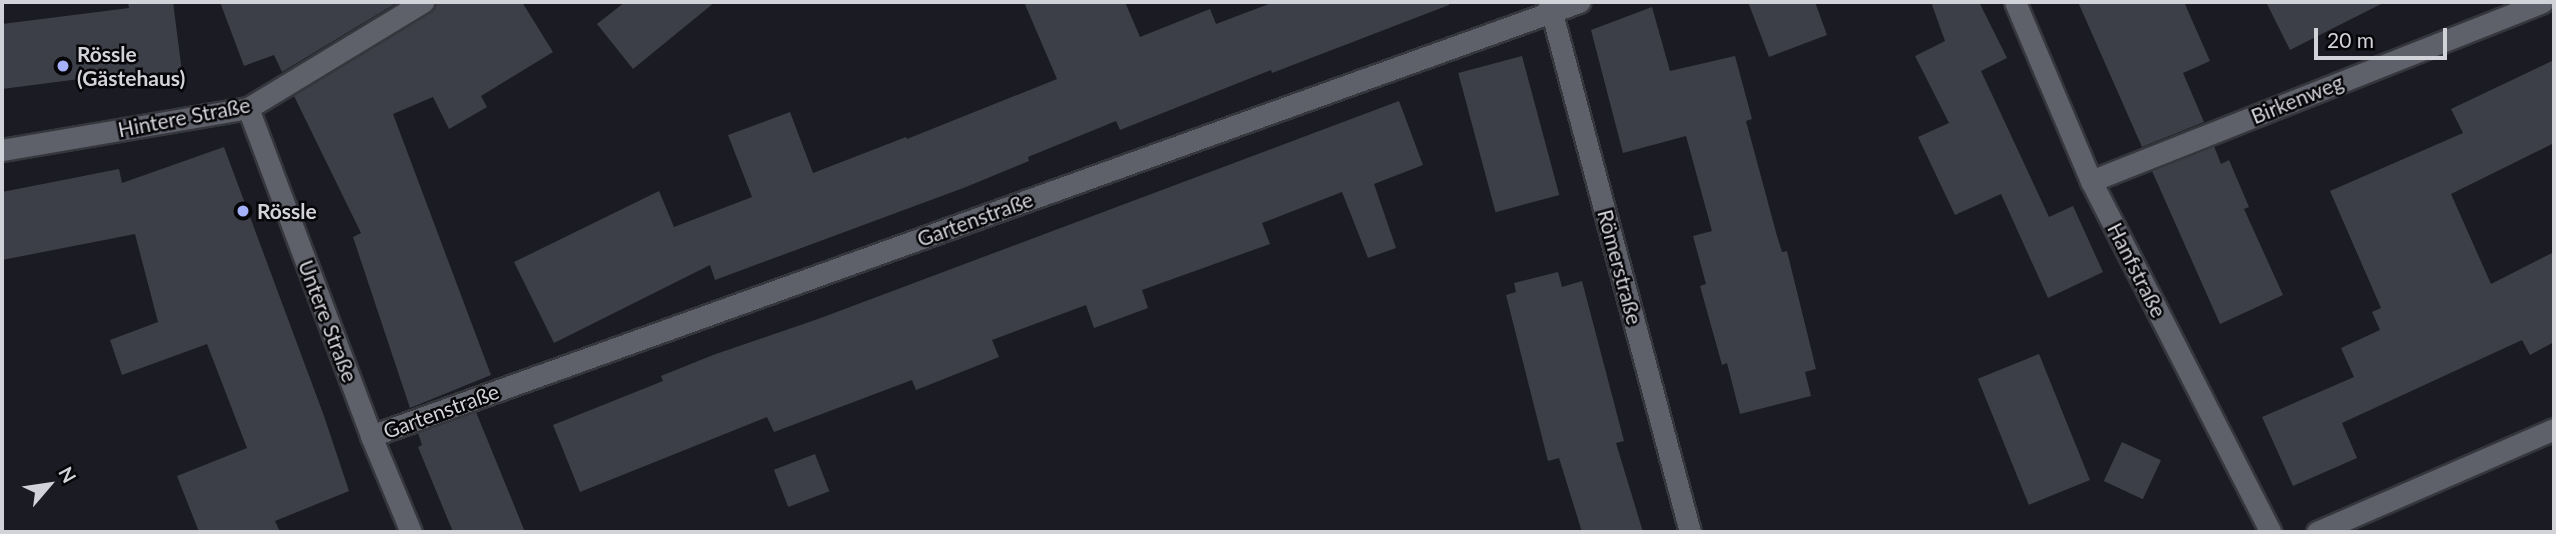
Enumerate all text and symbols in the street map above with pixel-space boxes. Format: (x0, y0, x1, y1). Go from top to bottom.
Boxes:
scale bar (2318, 14, 2451, 58)
text: 20 m (2327, 27, 2374, 52)
place label: Rössle (Gästehaus) (77, 41, 185, 91)
marker: Rössle (Gästehaus) (55, 58, 71, 74)
street label: Birkenweg (2247, 69, 2347, 129)
street label: Hintere Straße (116, 92, 252, 142)
street label: Gartenstraße (914, 186, 1036, 252)
place label: Rössle (257, 198, 317, 224)
marker: Rössle (235, 203, 251, 219)
street label: Römerstraße (1593, 207, 1647, 327)
street label: Hanfstraße (2102, 218, 2172, 322)
street label: Untere Straße (293, 256, 363, 386)
street label: Gartenstraße (380, 378, 502, 444)
north arrow (14, 450, 84, 520)
text: N (54, 463, 81, 487)

